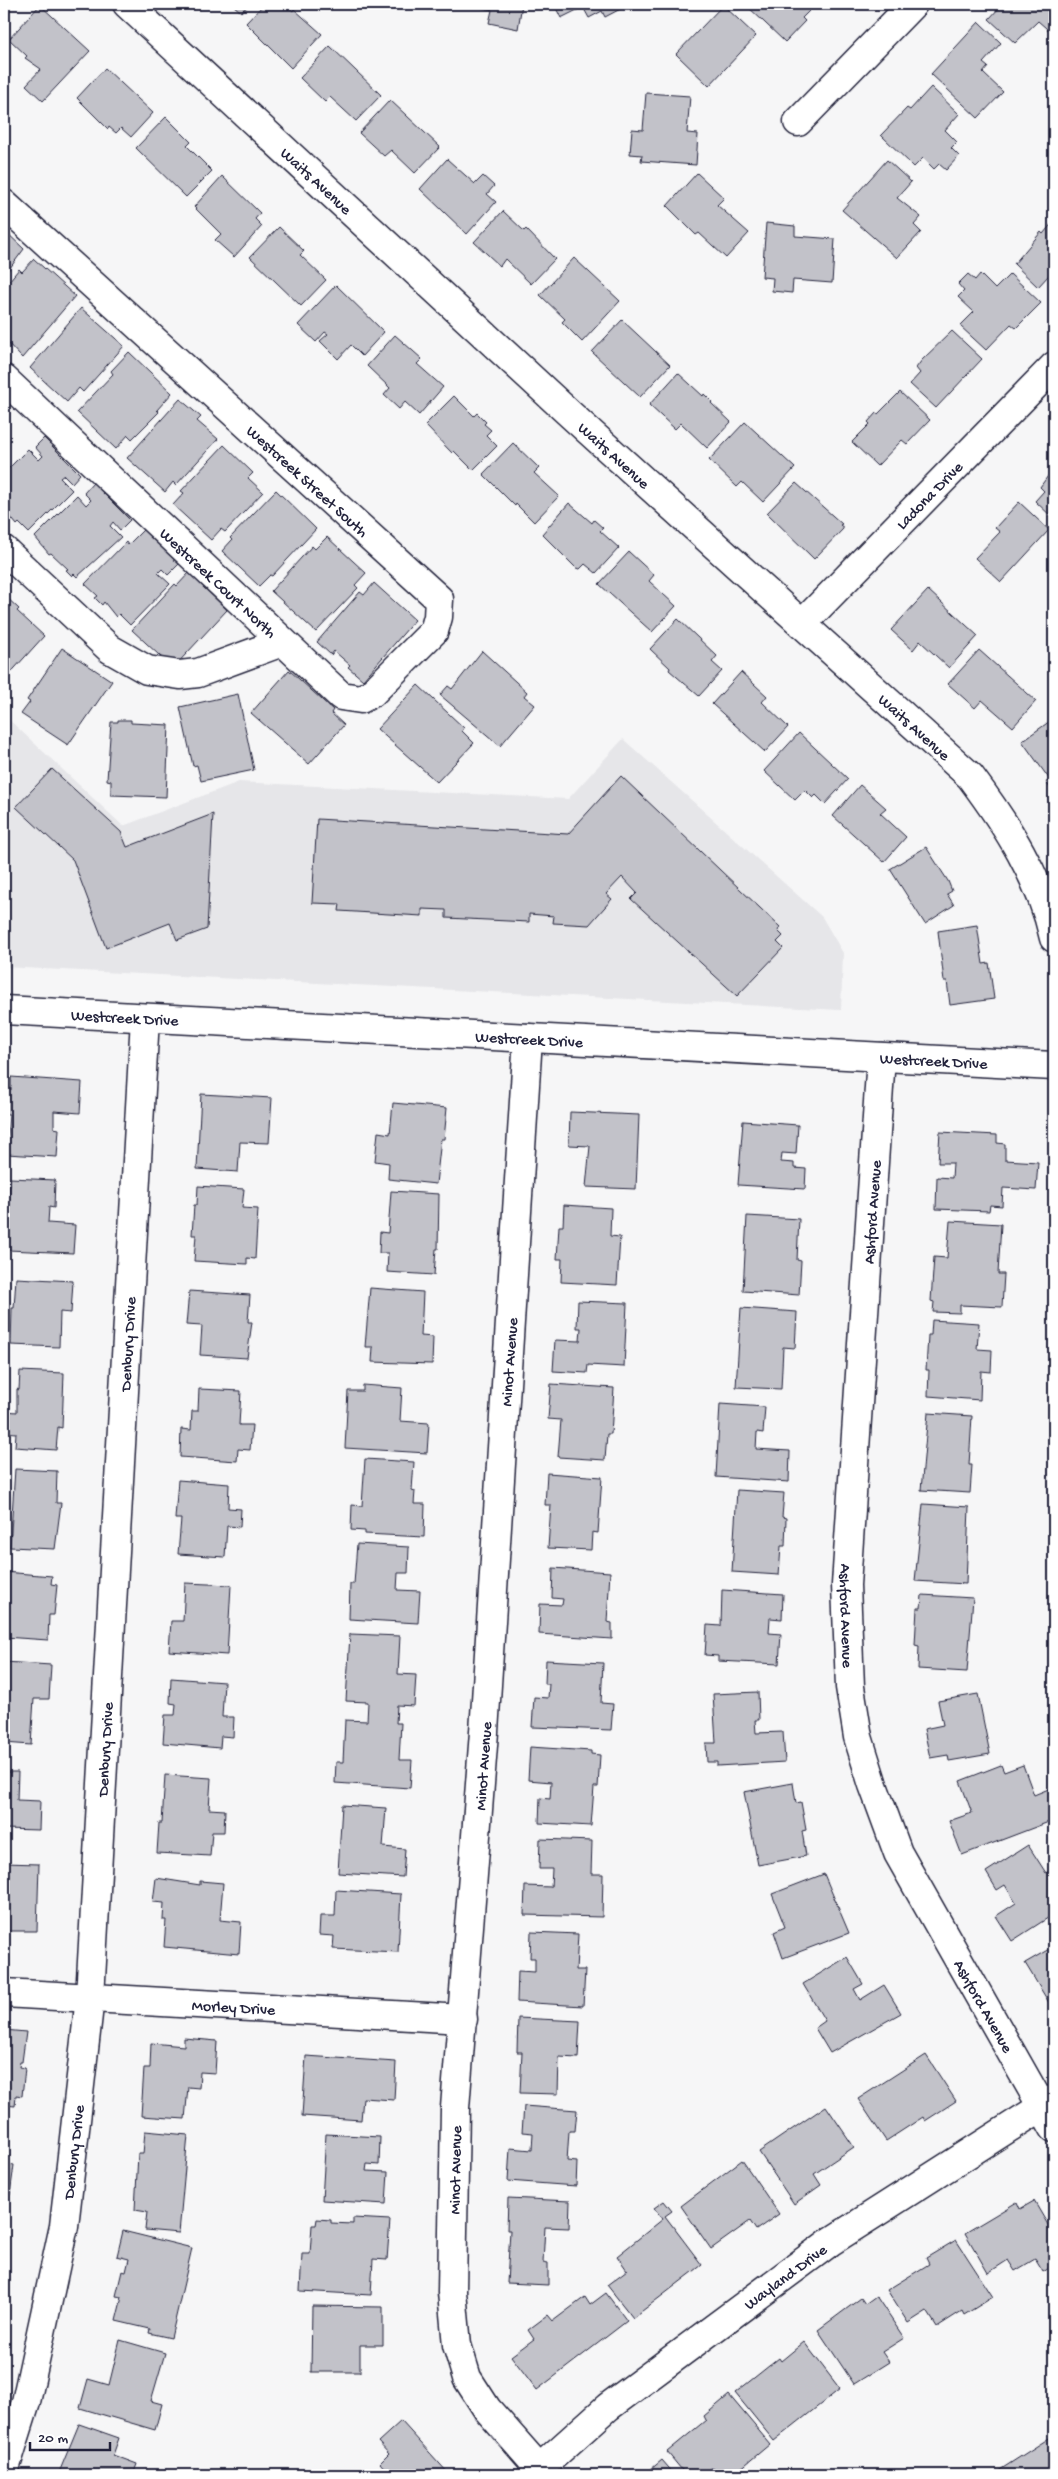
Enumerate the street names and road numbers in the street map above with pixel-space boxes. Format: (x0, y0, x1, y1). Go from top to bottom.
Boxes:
street label: Waits Avenue (275, 145, 355, 221)
street label: Waits Avenue (573, 420, 653, 495)
street label: Westcreek Street South (241, 423, 371, 543)
street label: Ladona Drive (894, 458, 969, 535)
street label: Westcreek Court North (154, 525, 279, 644)
street label: Waits Avenue (873, 692, 953, 767)
street label: Westcreek Drive (70, 1008, 180, 1032)
street label: Westcreek Drive (475, 1029, 584, 1054)
street label: Westcreek Drive (879, 1051, 989, 1075)
street label: Ashford Avenue (861, 1159, 888, 1265)
street label: Denbury Drive (118, 1296, 142, 1393)
street label: Minot Avenue (499, 1316, 524, 1407)
street label: Ashford Avenue (833, 1563, 855, 1669)
street label: Denbury Drive (95, 1701, 120, 1798)
street label: Minot Avenue (473, 1720, 498, 1811)
street label: Ashford Avenue (948, 1957, 1016, 2058)
street label: Morley Drive (191, 1998, 276, 2021)
street label: Denbury Drive (61, 2104, 91, 2201)
street label: Minot Avenue (447, 2125, 468, 2215)
street label: Wayland Drive (741, 2241, 832, 2316)

